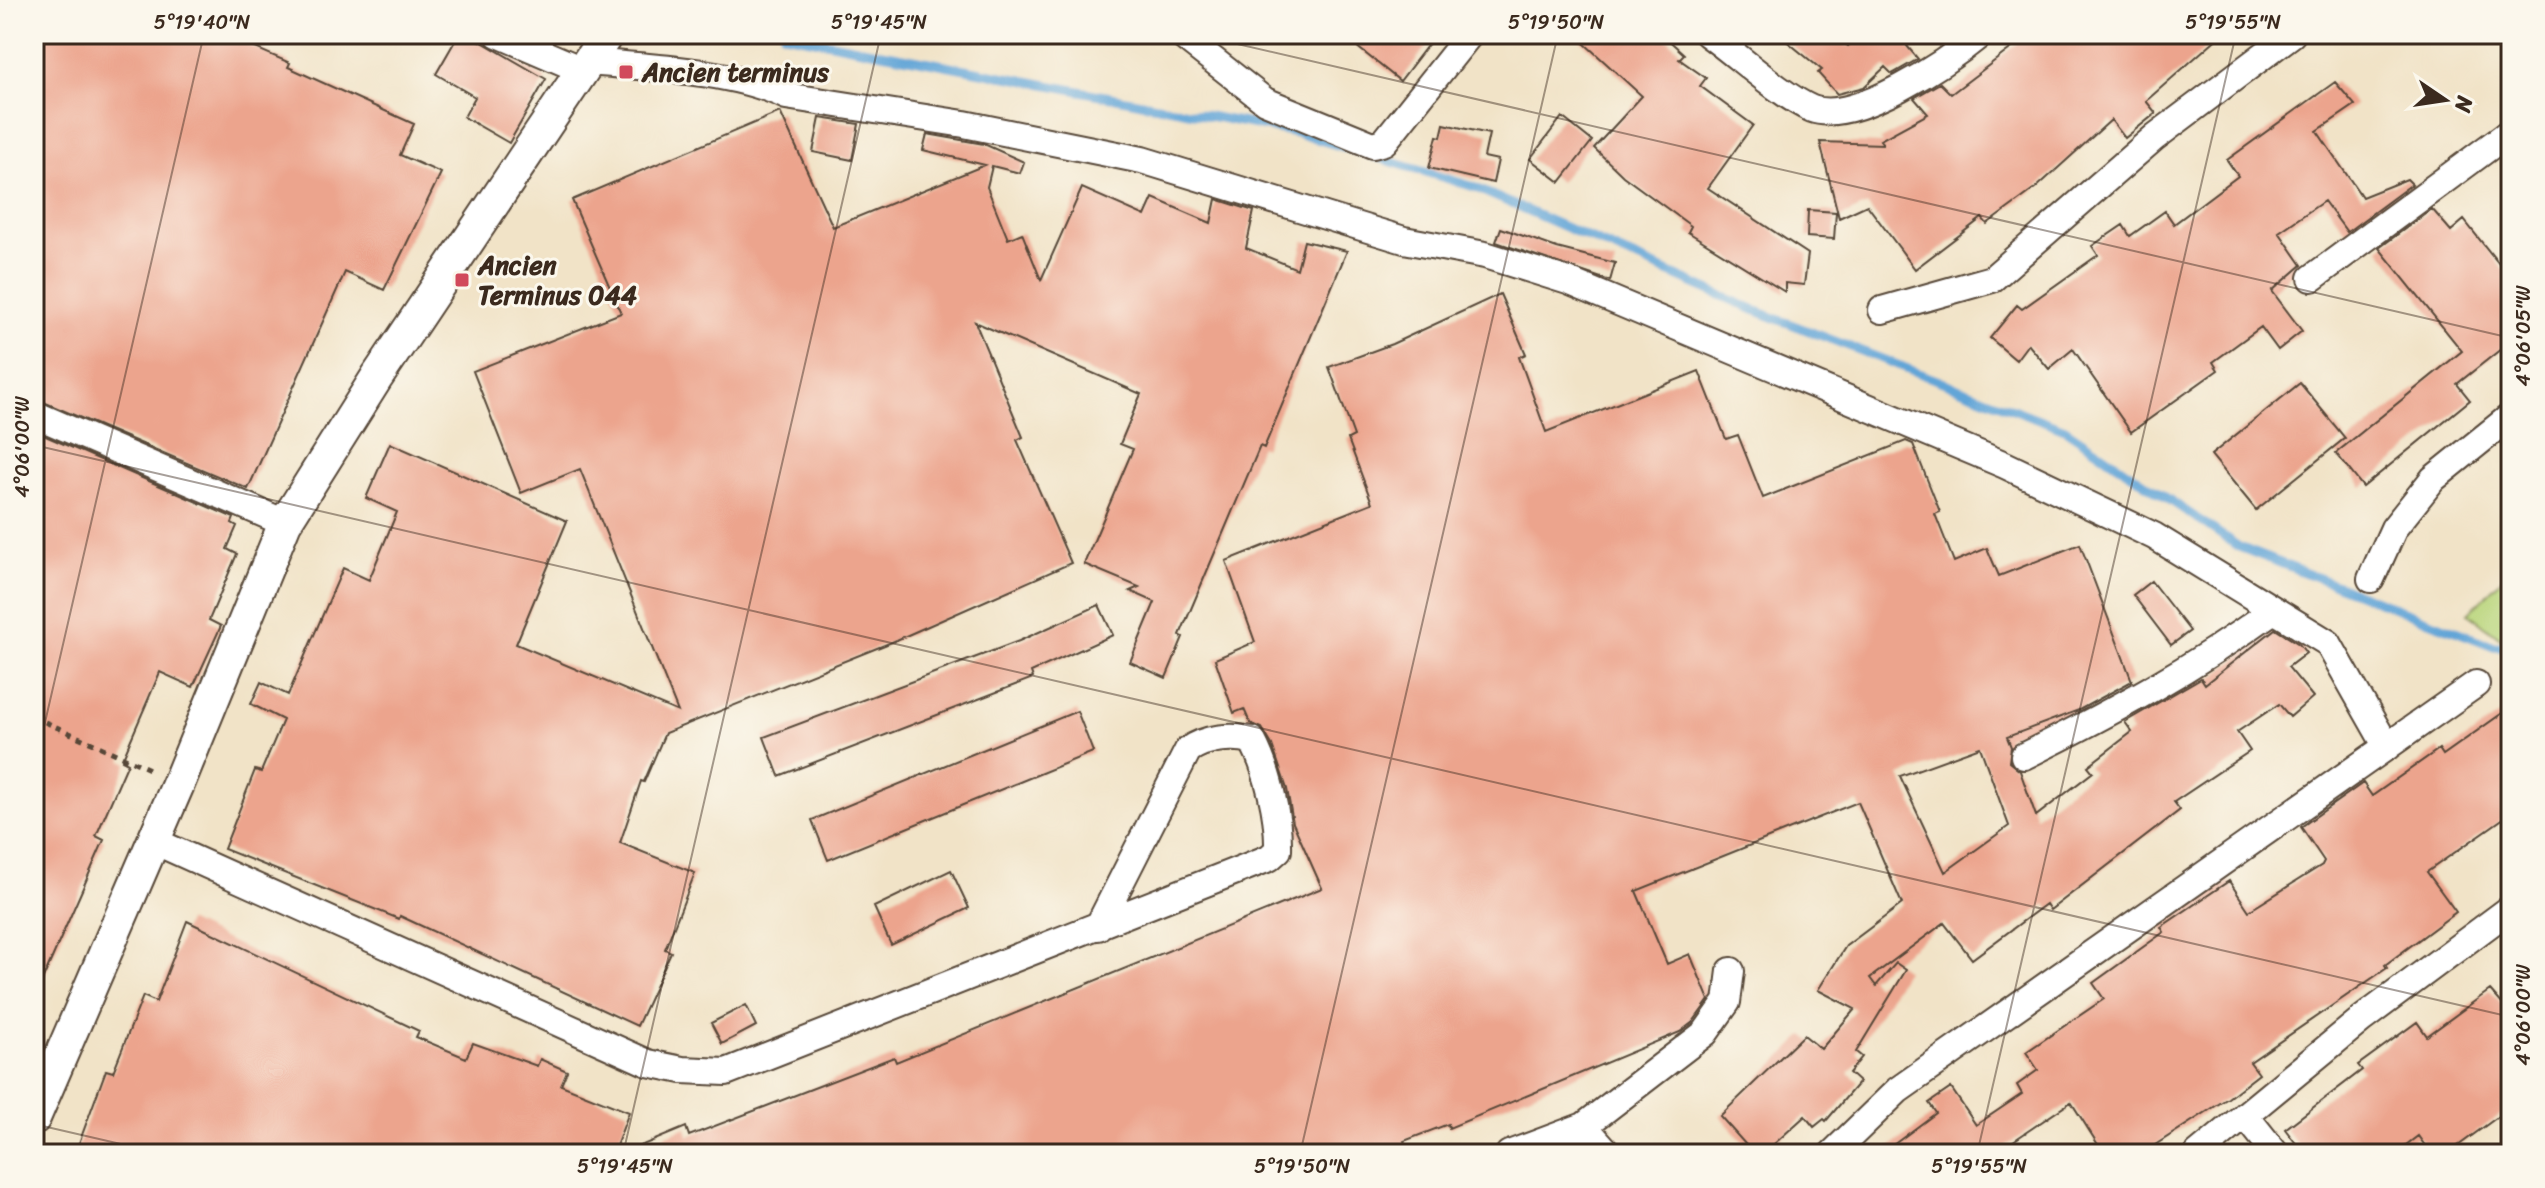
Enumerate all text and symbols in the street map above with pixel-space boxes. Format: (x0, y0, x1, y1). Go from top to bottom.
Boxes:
text: 5°19'40"N (154, 5, 250, 40)
text: 5°19'45"N (831, 5, 927, 40)
text: 5°19'50"N (1508, 5, 1604, 40)
text: 5°19'55"N (2185, 5, 2281, 40)
place label: Ancien terminus (641, 49, 830, 95)
north arrow (2405, 60, 2485, 140)
marker: Ancien terminus (617, 63, 635, 81)
text: N (2443, 92, 2485, 117)
place label: Ancien Terminus 044 (477, 242, 637, 318)
marker: Ancien Terminus 044 (453, 271, 471, 289)
text: 4°06'05"W (2506, 285, 2541, 387)
text: 4°06'00"W (5, 396, 40, 498)
text: 4°06'00"W (2506, 964, 2541, 1066)
text: 5°19'45"N (577, 1149, 673, 1184)
text: 5°19'50"N (1254, 1149, 1350, 1184)
text: 5°19'55"N (1931, 1149, 2027, 1184)

